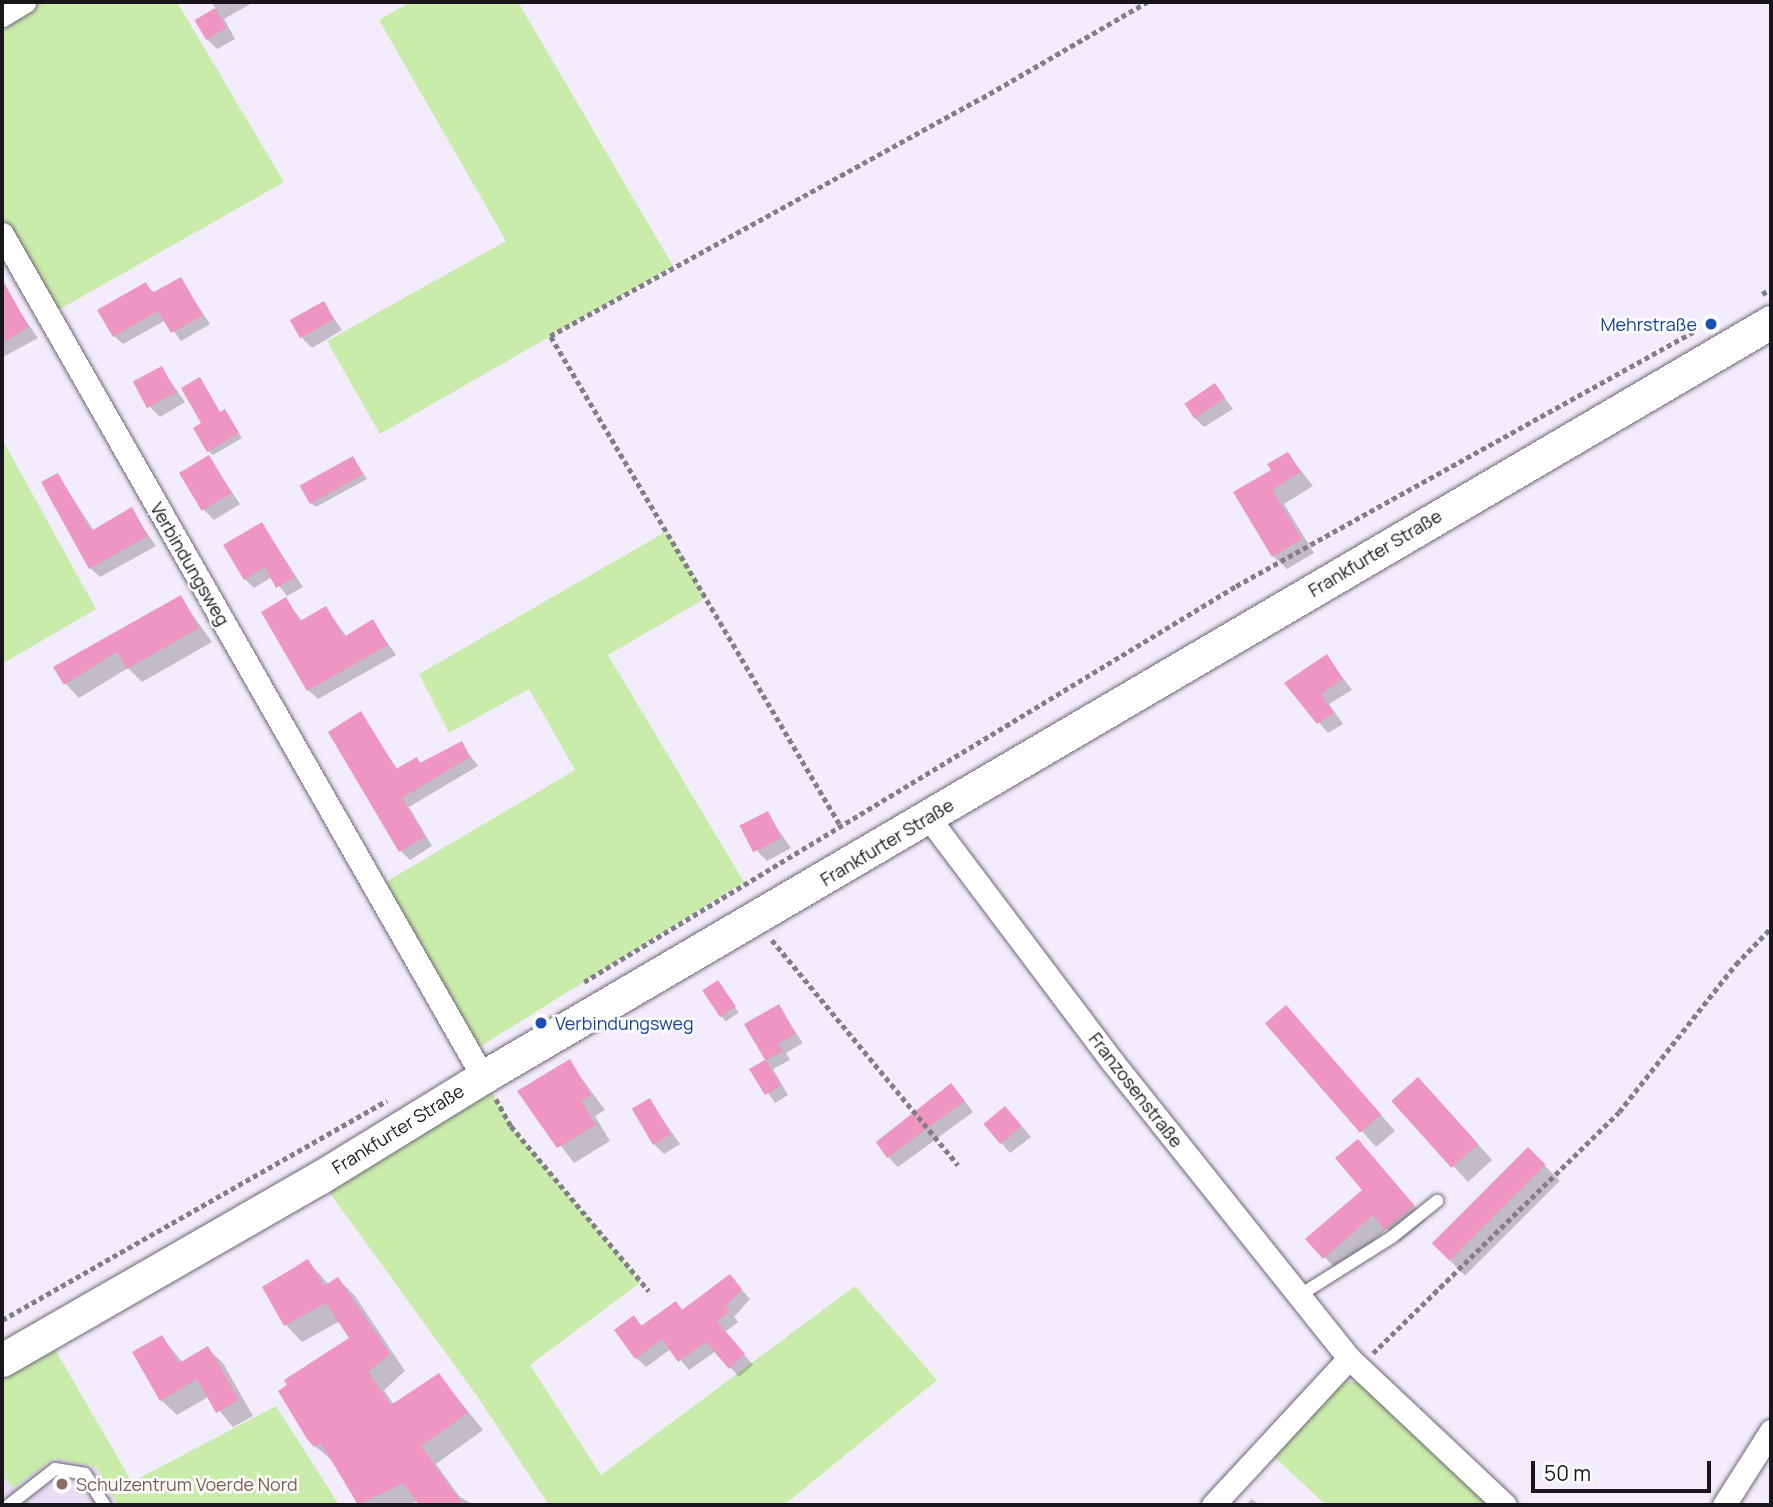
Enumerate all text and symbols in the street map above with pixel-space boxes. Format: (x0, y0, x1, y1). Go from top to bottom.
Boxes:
place label: Mehrstraße (1600, 313, 1697, 335)
marker: Mehrstraße (1703, 316, 1719, 332)
street label: Verbindungsweg (146, 499, 234, 629)
street label: Frankfurter Straße (1304, 505, 1446, 601)
street label: Frankfurter Straße (816, 794, 958, 890)
place label: Verbindungsweg (555, 1012, 694, 1034)
marker: Verbindungsweg (533, 1015, 549, 1031)
street label: Franzosenstraße (1084, 1028, 1188, 1152)
street label: Frankfurter Straße (328, 1080, 468, 1178)
scale bar (1535, 1448, 1715, 1492)
text: 50 m (1544, 1459, 1591, 1487)
place label: Schulzentrum Voerde Nord (76, 1473, 298, 1495)
marker: Schulzentrum Voerde Nord (54, 1476, 70, 1492)

